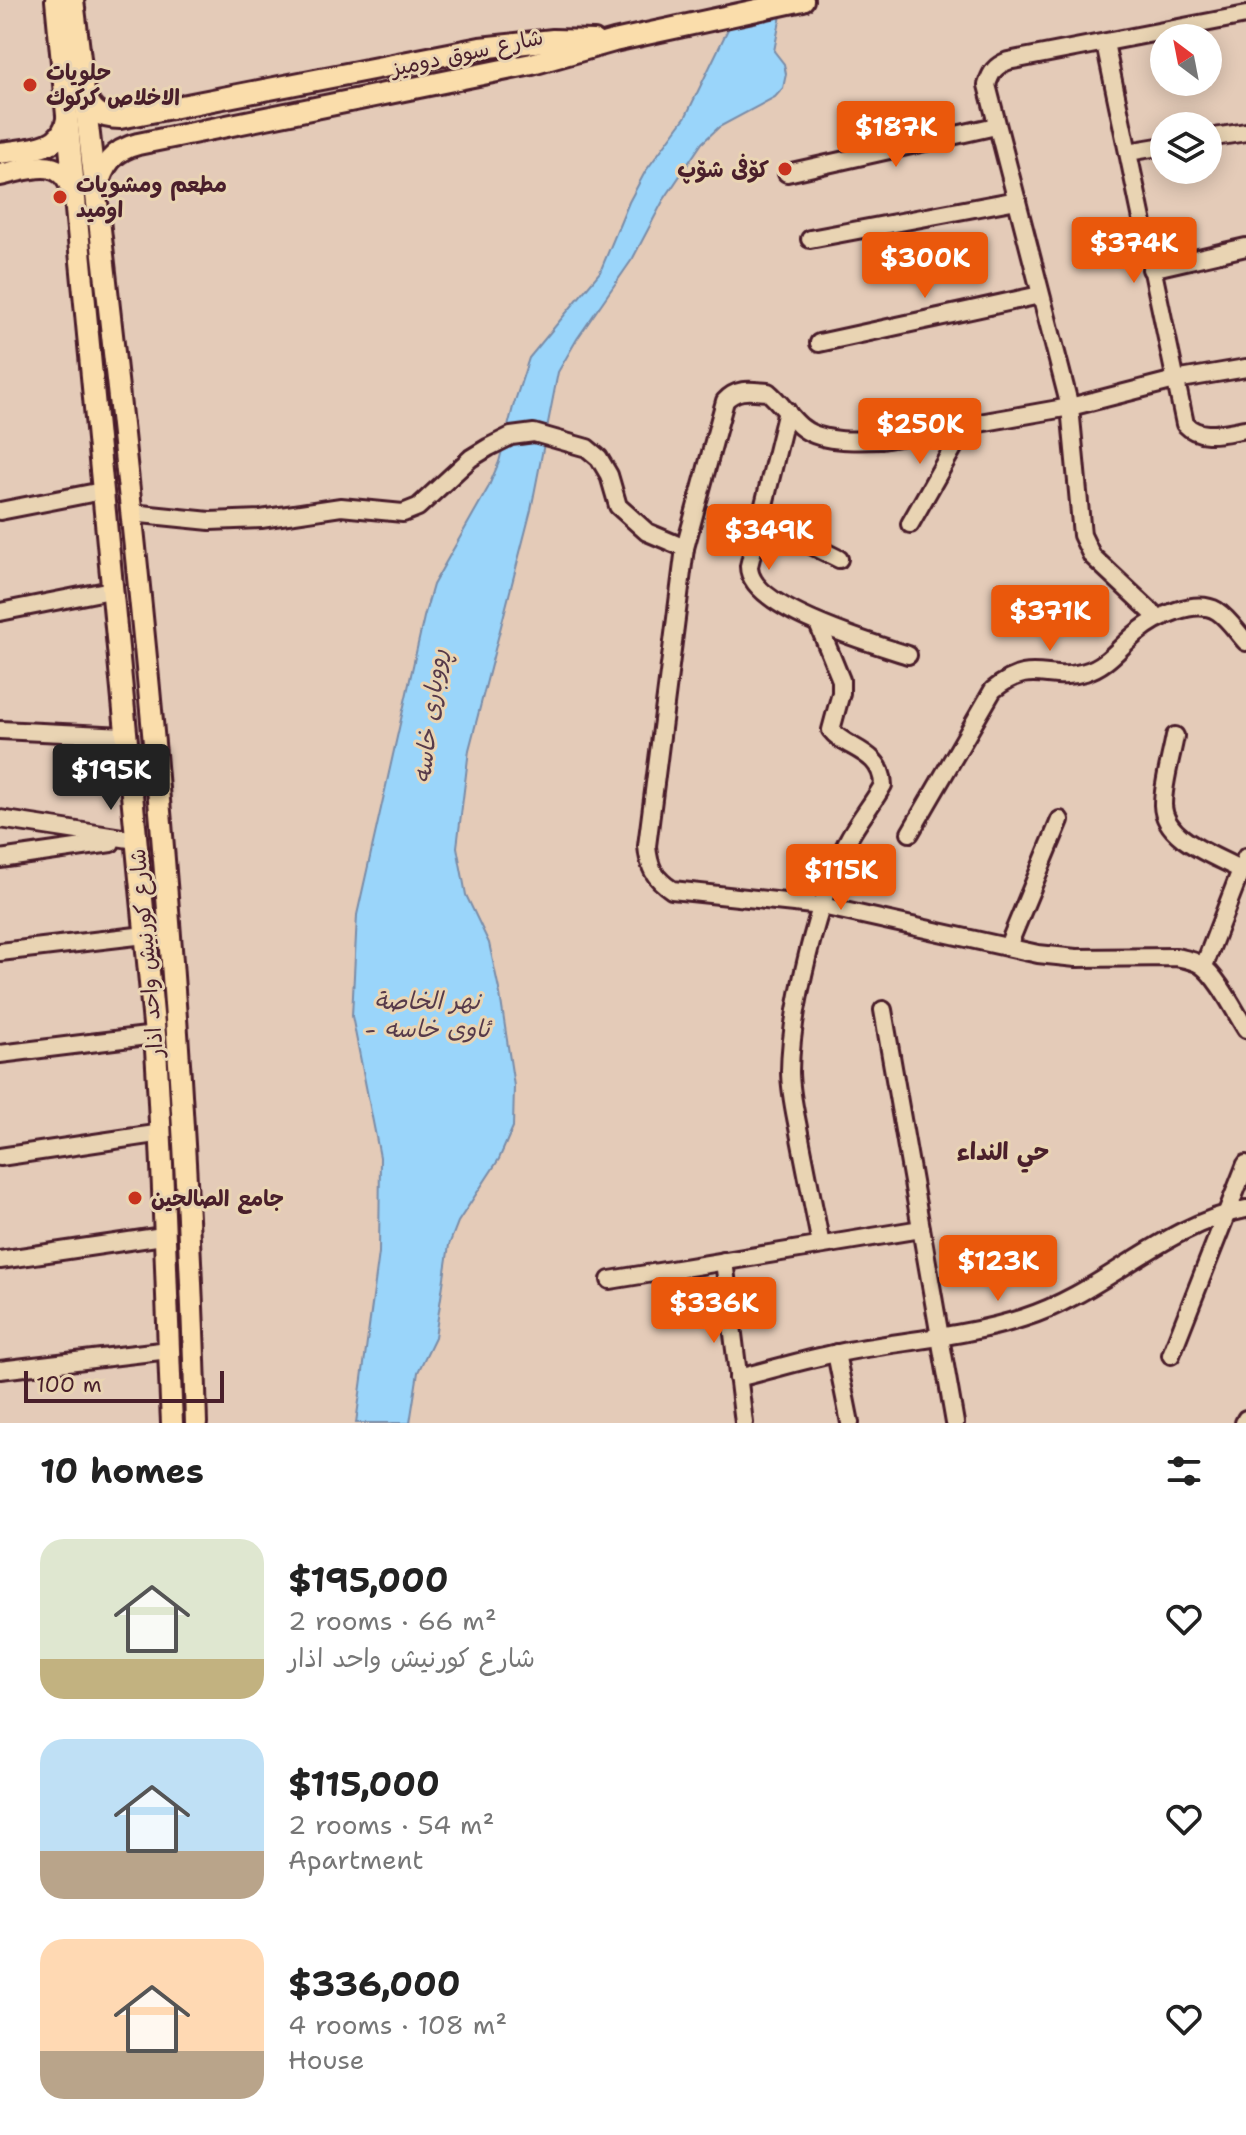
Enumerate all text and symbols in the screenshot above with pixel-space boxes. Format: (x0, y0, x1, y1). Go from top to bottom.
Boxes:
street label: شارع سوق دوميز (386, 22, 546, 84)
north arrow (1150, 24, 1222, 96)
map controls (1150, 24, 1222, 184)
place label: حلويات الاخلاص كركوك (46, 58, 180, 112)
marker: حلويات الاخلاص كركوك (21, 76, 39, 94)
pin: $187K (840, 101, 952, 169)
text: $187K (855, 109, 937, 144)
button: layers (1150, 112, 1222, 184)
place label: کۆفی شۆپ (677, 153, 769, 184)
marker: کۆفی شۆپ (776, 160, 794, 178)
place label: مطعم ومشويات اوميد (76, 170, 227, 224)
marker: مطعم ومشويات اوميد (51, 188, 69, 206)
pin: $374K (1078, 217, 1190, 285)
text: $374K (1090, 225, 1178, 260)
pin: $300K (869, 232, 981, 300)
text: $300K (880, 240, 970, 275)
pin: $250K (864, 398, 976, 466)
text: $250K (876, 406, 964, 441)
pin: $349K (713, 504, 825, 572)
text: $349K (724, 512, 814, 547)
pin: $371K (994, 585, 1106, 653)
text: $371K (1009, 593, 1091, 628)
water label: ڕووباری خاسە (406, 647, 458, 786)
pin: $195K (55, 744, 167, 812)
text: $195K (71, 752, 151, 787)
pin: $115K (785, 844, 897, 912)
street label: شارع كورنيش واحد اذار (123, 847, 171, 1060)
text: $115K (804, 852, 878, 887)
water label: نهر الخاصة - ئاوی خاسە (365, 985, 493, 1045)
district label: حي النداء (957, 1136, 1049, 1173)
place label: جامع الصالحين (151, 1184, 284, 1214)
marker: جامع الصالحين (126, 1189, 144, 1207)
pin: $123K (942, 1235, 1054, 1303)
text: $123K (957, 1243, 1039, 1278)
pin: $336K (658, 1277, 770, 1345)
text: $336K (669, 1285, 759, 1320)
scale bar (24, 1367, 224, 1403)
text: 100 m (36, 1370, 102, 1399)
text: 10 homes (40, 1448, 204, 1494)
icon: filters (1162, 1449, 1206, 1493)
text: $195,000 (288, 1557, 449, 1603)
icon: home (104, 1571, 200, 1667)
icon: heart (1162, 1597, 1206, 1641)
text: 2 rooms · 66 m² (288, 1603, 497, 1638)
text: شارع كورنيش واحد اذار (288, 1640, 535, 1675)
text: $115,000 (288, 1761, 440, 1807)
icon: home (104, 1771, 200, 1867)
icon: heart (1162, 1797, 1206, 1841)
text: 2 rooms · 54 m² (288, 1807, 494, 1842)
text: Apartment (288, 1842, 424, 1877)
text: $336,000 (288, 1961, 461, 2007)
icon: home (104, 1971, 200, 2067)
icon: heart (1162, 1997, 1206, 2041)
text: 4 rooms · 108 m² (288, 2007, 507, 2042)
text: House (288, 2042, 364, 2077)

